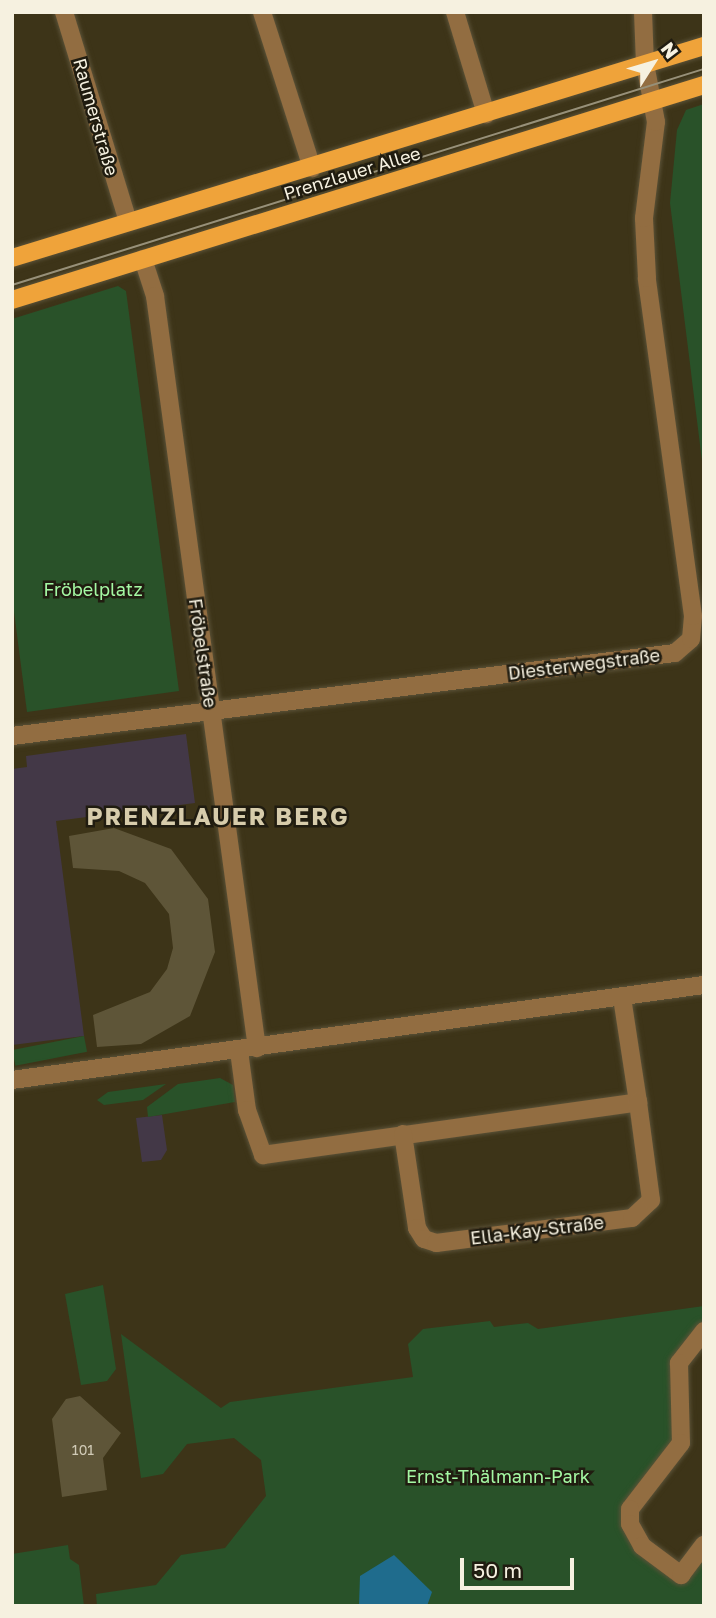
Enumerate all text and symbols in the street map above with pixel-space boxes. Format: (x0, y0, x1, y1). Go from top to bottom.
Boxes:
north arrow (618, 28, 688, 98)
text: N (657, 37, 684, 63)
street label: Raumerstraße (69, 56, 123, 178)
street label: Prenzlauer Allee (281, 142, 423, 204)
park label: Fröbelplatz (43, 578, 143, 600)
street label: Fröbelstraße (185, 597, 221, 709)
street label: Diesterwegstraße (507, 644, 661, 684)
district label: PRENZLAUER BERG (88, 802, 348, 830)
street label: Ella-Kay-Straße (469, 1211, 605, 1249)
house number: 101 (72, 1442, 94, 1458)
park label: Ernst-Thälmann-Park (406, 1465, 590, 1487)
scale bar (464, 1544, 578, 1588)
text: 50 m (473, 1557, 522, 1583)

